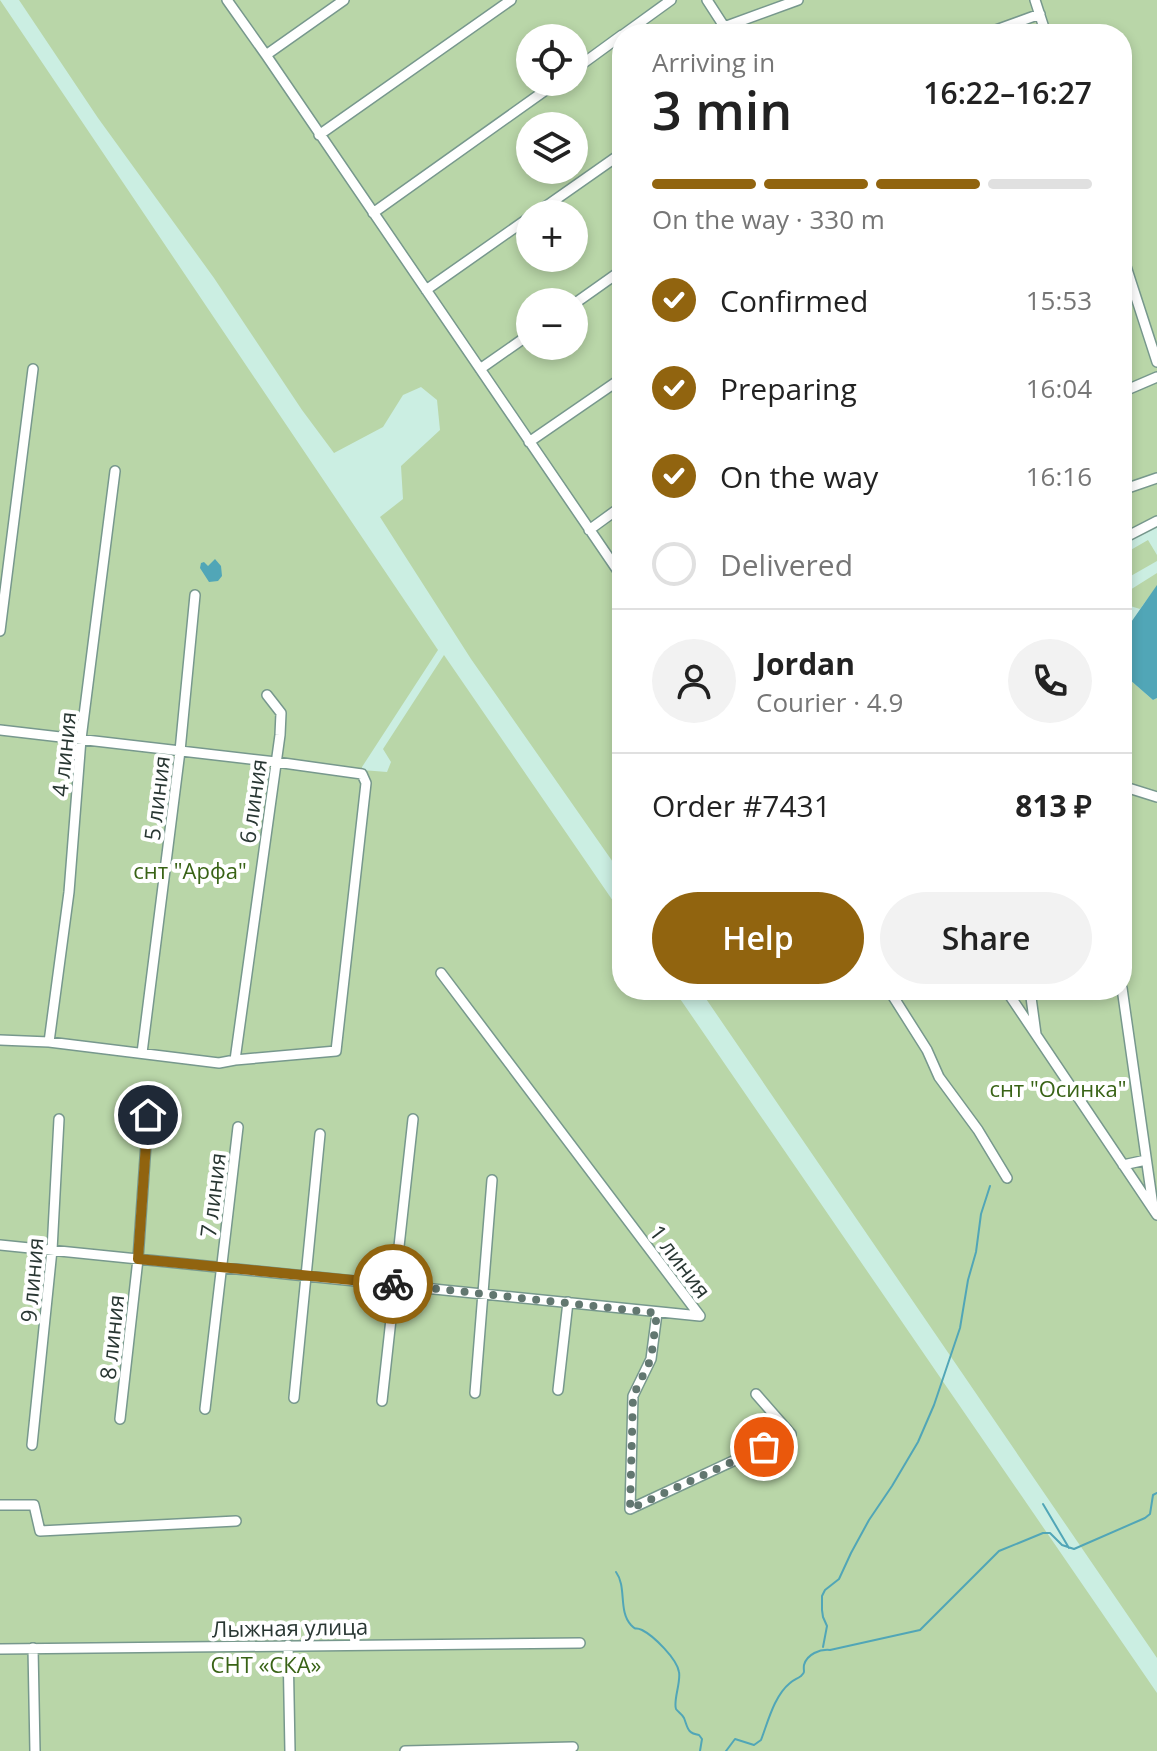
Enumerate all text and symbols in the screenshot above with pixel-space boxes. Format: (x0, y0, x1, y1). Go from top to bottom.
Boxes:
map controls (516, 24, 588, 360)
button: locate (516, 24, 588, 96)
text: Arriving in (652, 44, 775, 80)
text: 16:22–16:27 (923, 72, 1092, 113)
text: 3 min (652, 74, 792, 145)
button: layers (516, 112, 588, 184)
button: + (516, 200, 588, 272)
text: On the way · 330 m (652, 201, 885, 237)
icon: check (652, 278, 696, 322)
text: Confirmed (720, 280, 868, 321)
text: 15:53 (1026, 282, 1092, 318)
button: − (516, 288, 588, 360)
icon: check (652, 366, 696, 410)
text: Preparing (720, 368, 857, 409)
text: 16:04 (1026, 370, 1092, 406)
icon: check (652, 454, 696, 498)
text: On the way (720, 456, 878, 497)
text: 16:16 (1026, 458, 1092, 494)
text: Delivered (720, 544, 853, 585)
button: person (652, 639, 736, 723)
button: phone (1008, 639, 1092, 723)
text: Jordan (756, 643, 855, 684)
text: Courier · 4.9 (756, 684, 903, 720)
street label: 4 линия (44, 710, 82, 798)
street label: 5 линия (136, 754, 176, 842)
street label: 6 линия (231, 757, 273, 845)
text: Order #7431 (652, 785, 831, 826)
text: 813 ₽ (1015, 785, 1092, 826)
park label: снт "Арфа" (133, 855, 247, 885)
button: Help (652, 892, 864, 984)
button: Share (880, 892, 1092, 984)
park label: снт "Осинка" (989, 1073, 1127, 1103)
pin (114, 1081, 182, 1149)
icon: home (126, 1093, 170, 1137)
street label: 7 линия (192, 1151, 232, 1239)
street label: 1 линия (643, 1218, 719, 1304)
street label: 9 линия (12, 1236, 50, 1324)
courier (353, 1244, 433, 1324)
icon: bike (371, 1262, 415, 1306)
street label: 8 линия (92, 1293, 130, 1381)
pin (730, 1413, 798, 1481)
icon: bag (742, 1425, 786, 1469)
street label: Лыжная улица (212, 1611, 368, 1643)
park label: СНТ «СКА» (211, 1649, 322, 1679)

